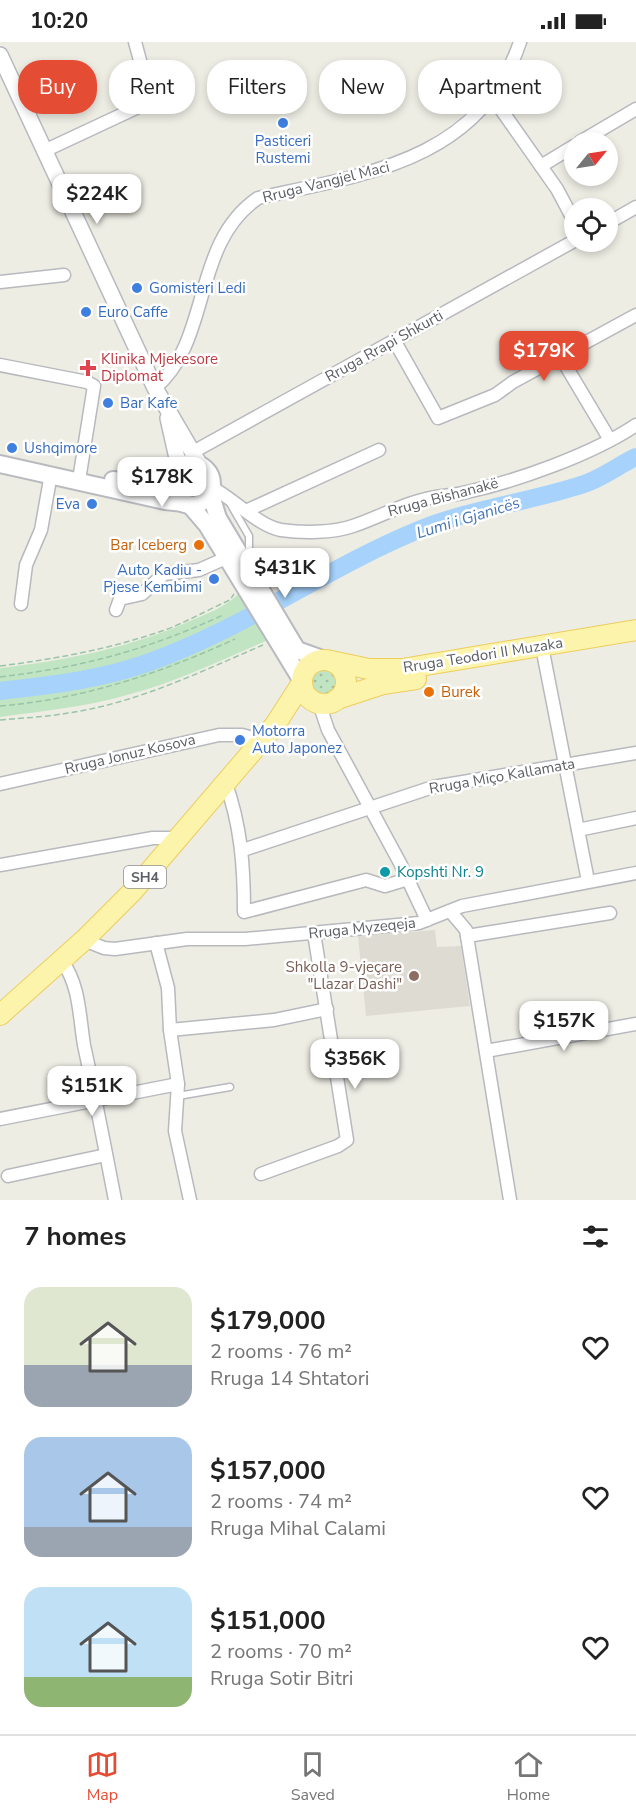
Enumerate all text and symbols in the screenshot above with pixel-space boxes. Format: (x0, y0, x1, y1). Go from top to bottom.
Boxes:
text: 10:20 (30, 6, 88, 36)
chip: Buy (18, 60, 97, 114)
chip: Rent (109, 60, 195, 114)
chip: Filters (207, 60, 307, 114)
chip: New (319, 60, 406, 114)
chip: Apartment (418, 60, 562, 114)
marker: Pasticeri Rustemi (276, 116, 290, 130)
place label: Pasticeri Rustemi (255, 131, 311, 168)
north arrow (564, 132, 618, 186)
map controls (564, 132, 618, 252)
street label: Rruga Vangjel Maci (260, 157, 392, 207)
pin: $224K (55, 174, 139, 225)
text: $224K (66, 180, 128, 207)
button: locate (564, 198, 618, 252)
place label: Gomisteri Ledi (149, 278, 246, 298)
marker: Gomisteri Ledi (130, 281, 144, 295)
place label: Euro Caffe (98, 302, 168, 322)
marker: Euro Caffe (79, 305, 93, 319)
street label: Rruga Rrapi Shkurti (321, 305, 447, 387)
pin: $179K (502, 331, 586, 382)
text: $179K (513, 337, 575, 364)
place label: Klinika Mjekesore Diplomat (101, 349, 218, 386)
marker: Klinika Mjekesore Diplomat (79, 359, 97, 377)
place label: Bar Kafe (120, 393, 177, 413)
marker: Bar Kafe (101, 396, 115, 410)
place label: Ushqimore (24, 438, 97, 458)
marker: Ushqimore (5, 441, 19, 455)
pin: $178K (120, 457, 204, 508)
text: $178K (131, 463, 193, 490)
street label: Rruga Bishanakë (386, 473, 500, 521)
water label: Lumi i Gjanicës (414, 492, 523, 544)
place label: Eva (56, 494, 80, 514)
marker: Eva (85, 497, 99, 511)
place label: Bar Iceberg (110, 535, 187, 555)
marker: Bar Iceberg (192, 538, 206, 552)
pin: $431K (243, 548, 327, 599)
text: $431K (254, 554, 316, 581)
place label: Auto Kadiu - Pjese Kembimi (103, 560, 202, 597)
marker: Auto Kadiu - Pjese Kembimi (207, 572, 221, 586)
street label: Rruga Teodori II Muzaka (402, 632, 564, 678)
place label: Burek (441, 682, 481, 702)
marker: Burek (422, 685, 436, 699)
place label: Motorra Auto Japonez (252, 721, 342, 758)
street label: Rruga Jonuz Kosova (63, 729, 197, 779)
marker: Motorra Auto Japonez (233, 733, 247, 747)
street label: Rruga Miço Kallamata (427, 753, 577, 799)
place label: Kopshti Nr. 9 (397, 862, 484, 882)
marker: Kopshti Nr. 9 (378, 865, 392, 879)
road number: SH4 (124, 866, 166, 888)
street label: Rruga Myzeqeja (307, 912, 417, 944)
place label: Shkolla 9-vjeçare "Llazar Dashi" (286, 957, 402, 994)
marker: Shkolla 9-vjeçare "Llazar Dashi" (407, 969, 421, 983)
pin: $157K (522, 1001, 606, 1052)
text: $157K (533, 1007, 595, 1034)
pin: $356K (313, 1039, 397, 1090)
text: $356K (324, 1045, 386, 1072)
pin: $151K (50, 1066, 134, 1117)
text: $151K (61, 1072, 123, 1099)
text: 7 homes (24, 1219, 126, 1254)
icon: filters (579, 1220, 612, 1253)
text: $179,000 (210, 1303, 326, 1338)
icon: home (72, 1311, 144, 1383)
icon: heart (579, 1331, 612, 1364)
text: 2 rooms · 76 m² (210, 1338, 352, 1365)
text: Rruga 14 Shtatori (210, 1365, 369, 1392)
text: $157,000 (210, 1453, 326, 1488)
icon: home (72, 1461, 144, 1533)
icon: heart (579, 1481, 612, 1514)
text: 2 rooms · 74 m² (210, 1488, 352, 1515)
text: Rruga Mihal Calami (210, 1515, 386, 1542)
text: $151,000 (210, 1603, 326, 1638)
icon: home (72, 1611, 144, 1683)
icon: heart (579, 1631, 612, 1664)
text: 2 rooms · 70 m² (210, 1638, 352, 1665)
text: Rruga Sotir Bitri (210, 1665, 353, 1692)
tab: Map (86, 1748, 119, 1806)
tab: Saved (291, 1748, 335, 1806)
tab: Home (507, 1748, 550, 1806)

